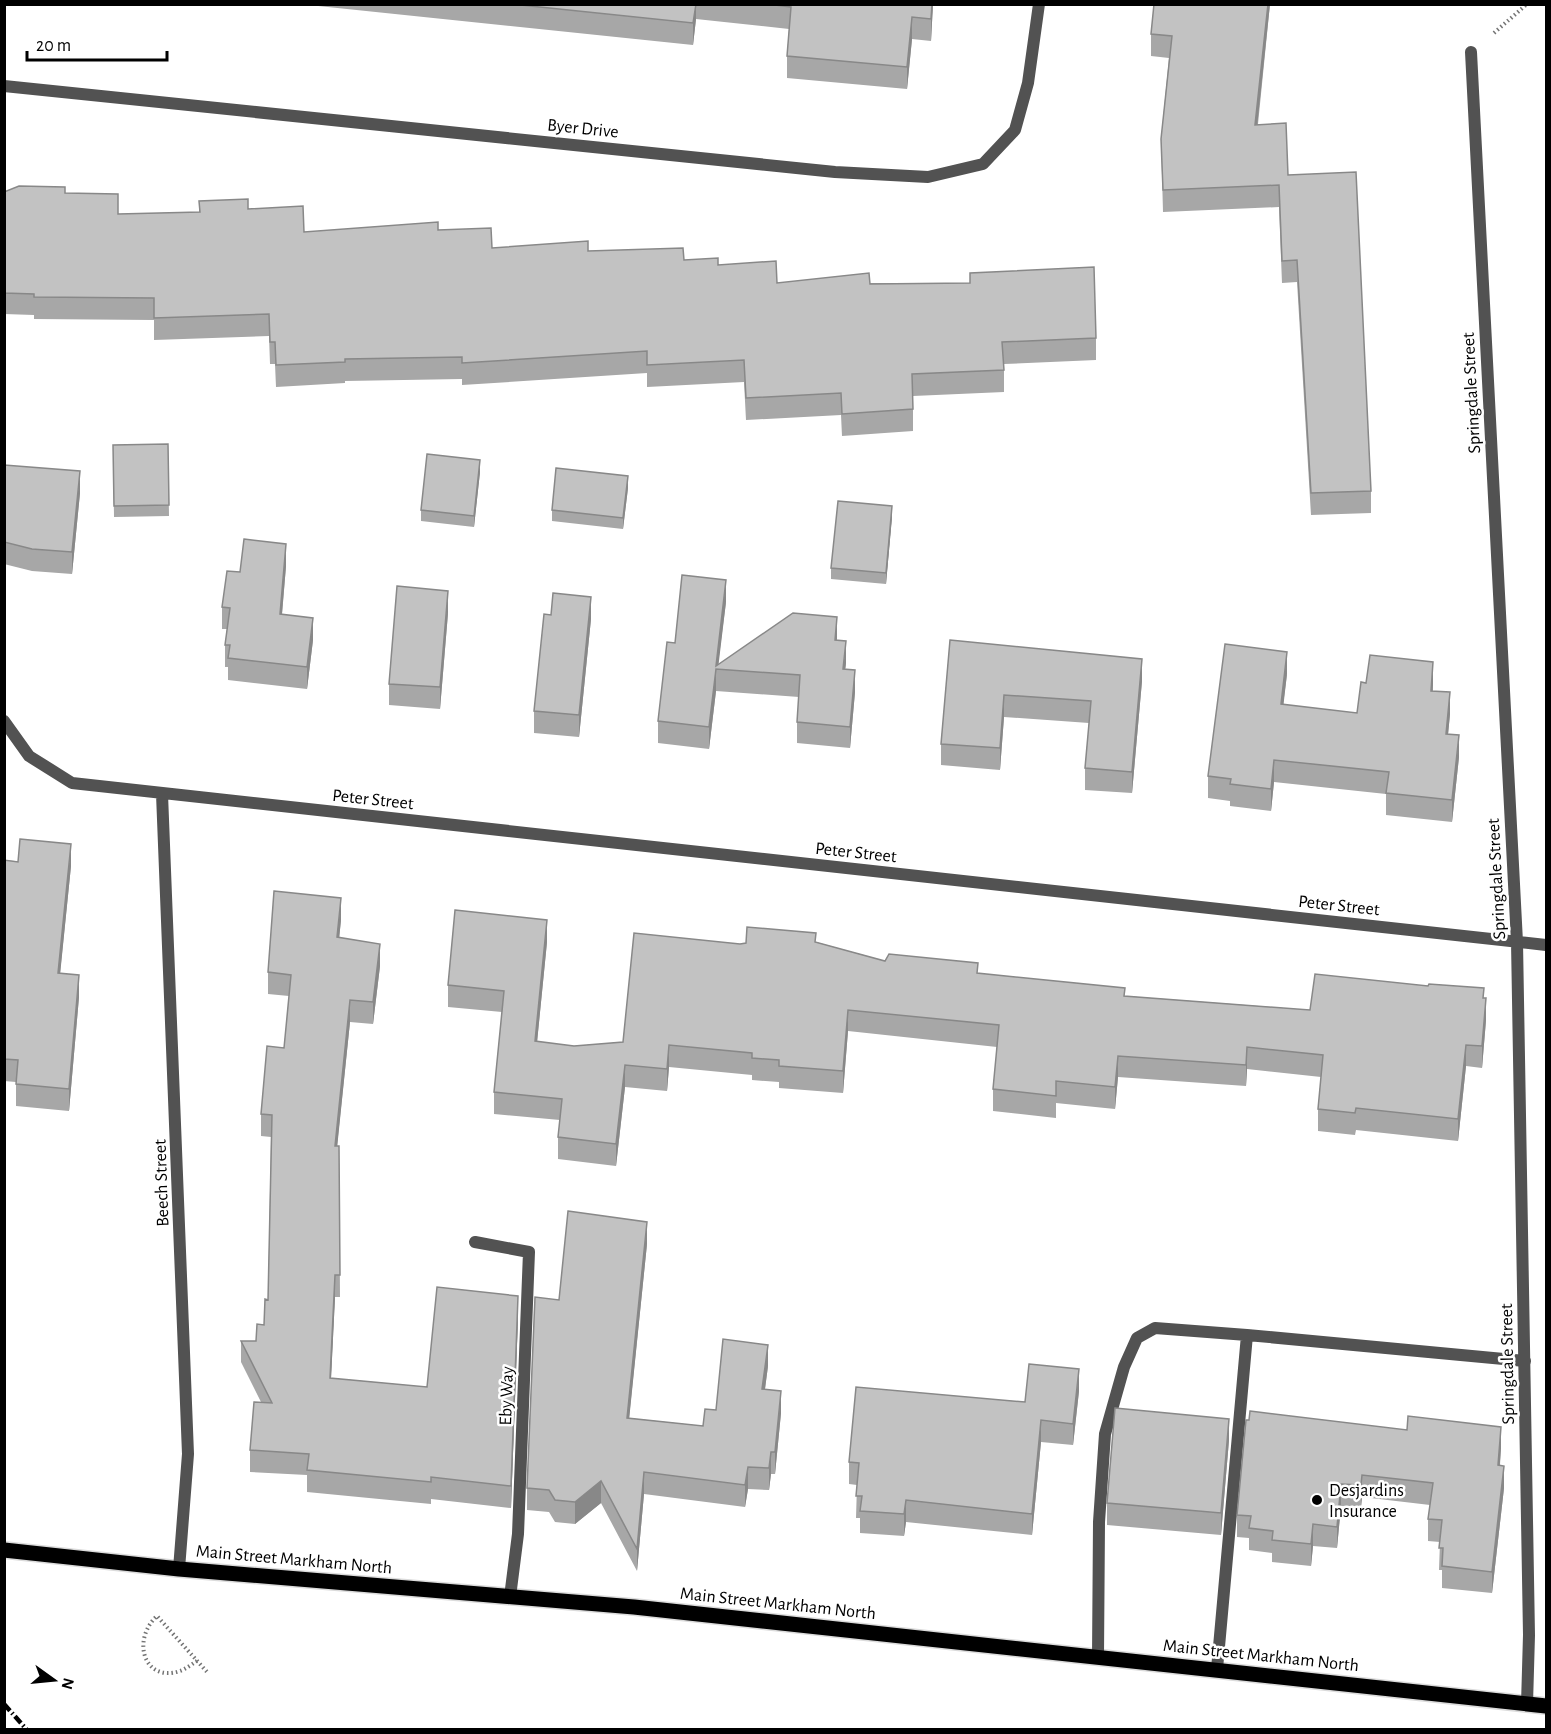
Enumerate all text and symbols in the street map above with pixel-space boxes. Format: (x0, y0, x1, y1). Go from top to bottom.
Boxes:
scale bar (27, 24, 166, 62)
text: 20 m (36, 37, 71, 55)
street label: Byer Drive (546, 116, 619, 142)
street label: Springdale Street (1460, 332, 1484, 454)
street label: Peter Street (331, 787, 415, 813)
street label: Springdale Street (1485, 818, 1509, 940)
street label: Peter Street (814, 840, 898, 866)
street label: Peter Street (1297, 893, 1381, 919)
street label: Beech Street (151, 1139, 173, 1227)
street label: Springdale Street (1498, 1303, 1518, 1425)
street label: Eby Way (497, 1366, 517, 1426)
place label: Desjardins Insurance (1329, 1482, 1404, 1521)
marker: Desjardins Insurance (1310, 1493, 1324, 1507)
street label: Main Street Markham North (195, 1542, 393, 1578)
street label: Main Street Markham North (679, 1585, 877, 1623)
street label: Main Street Markham North (1162, 1637, 1360, 1675)
north arrow (24, 1650, 84, 1710)
text: N (58, 1676, 77, 1691)

